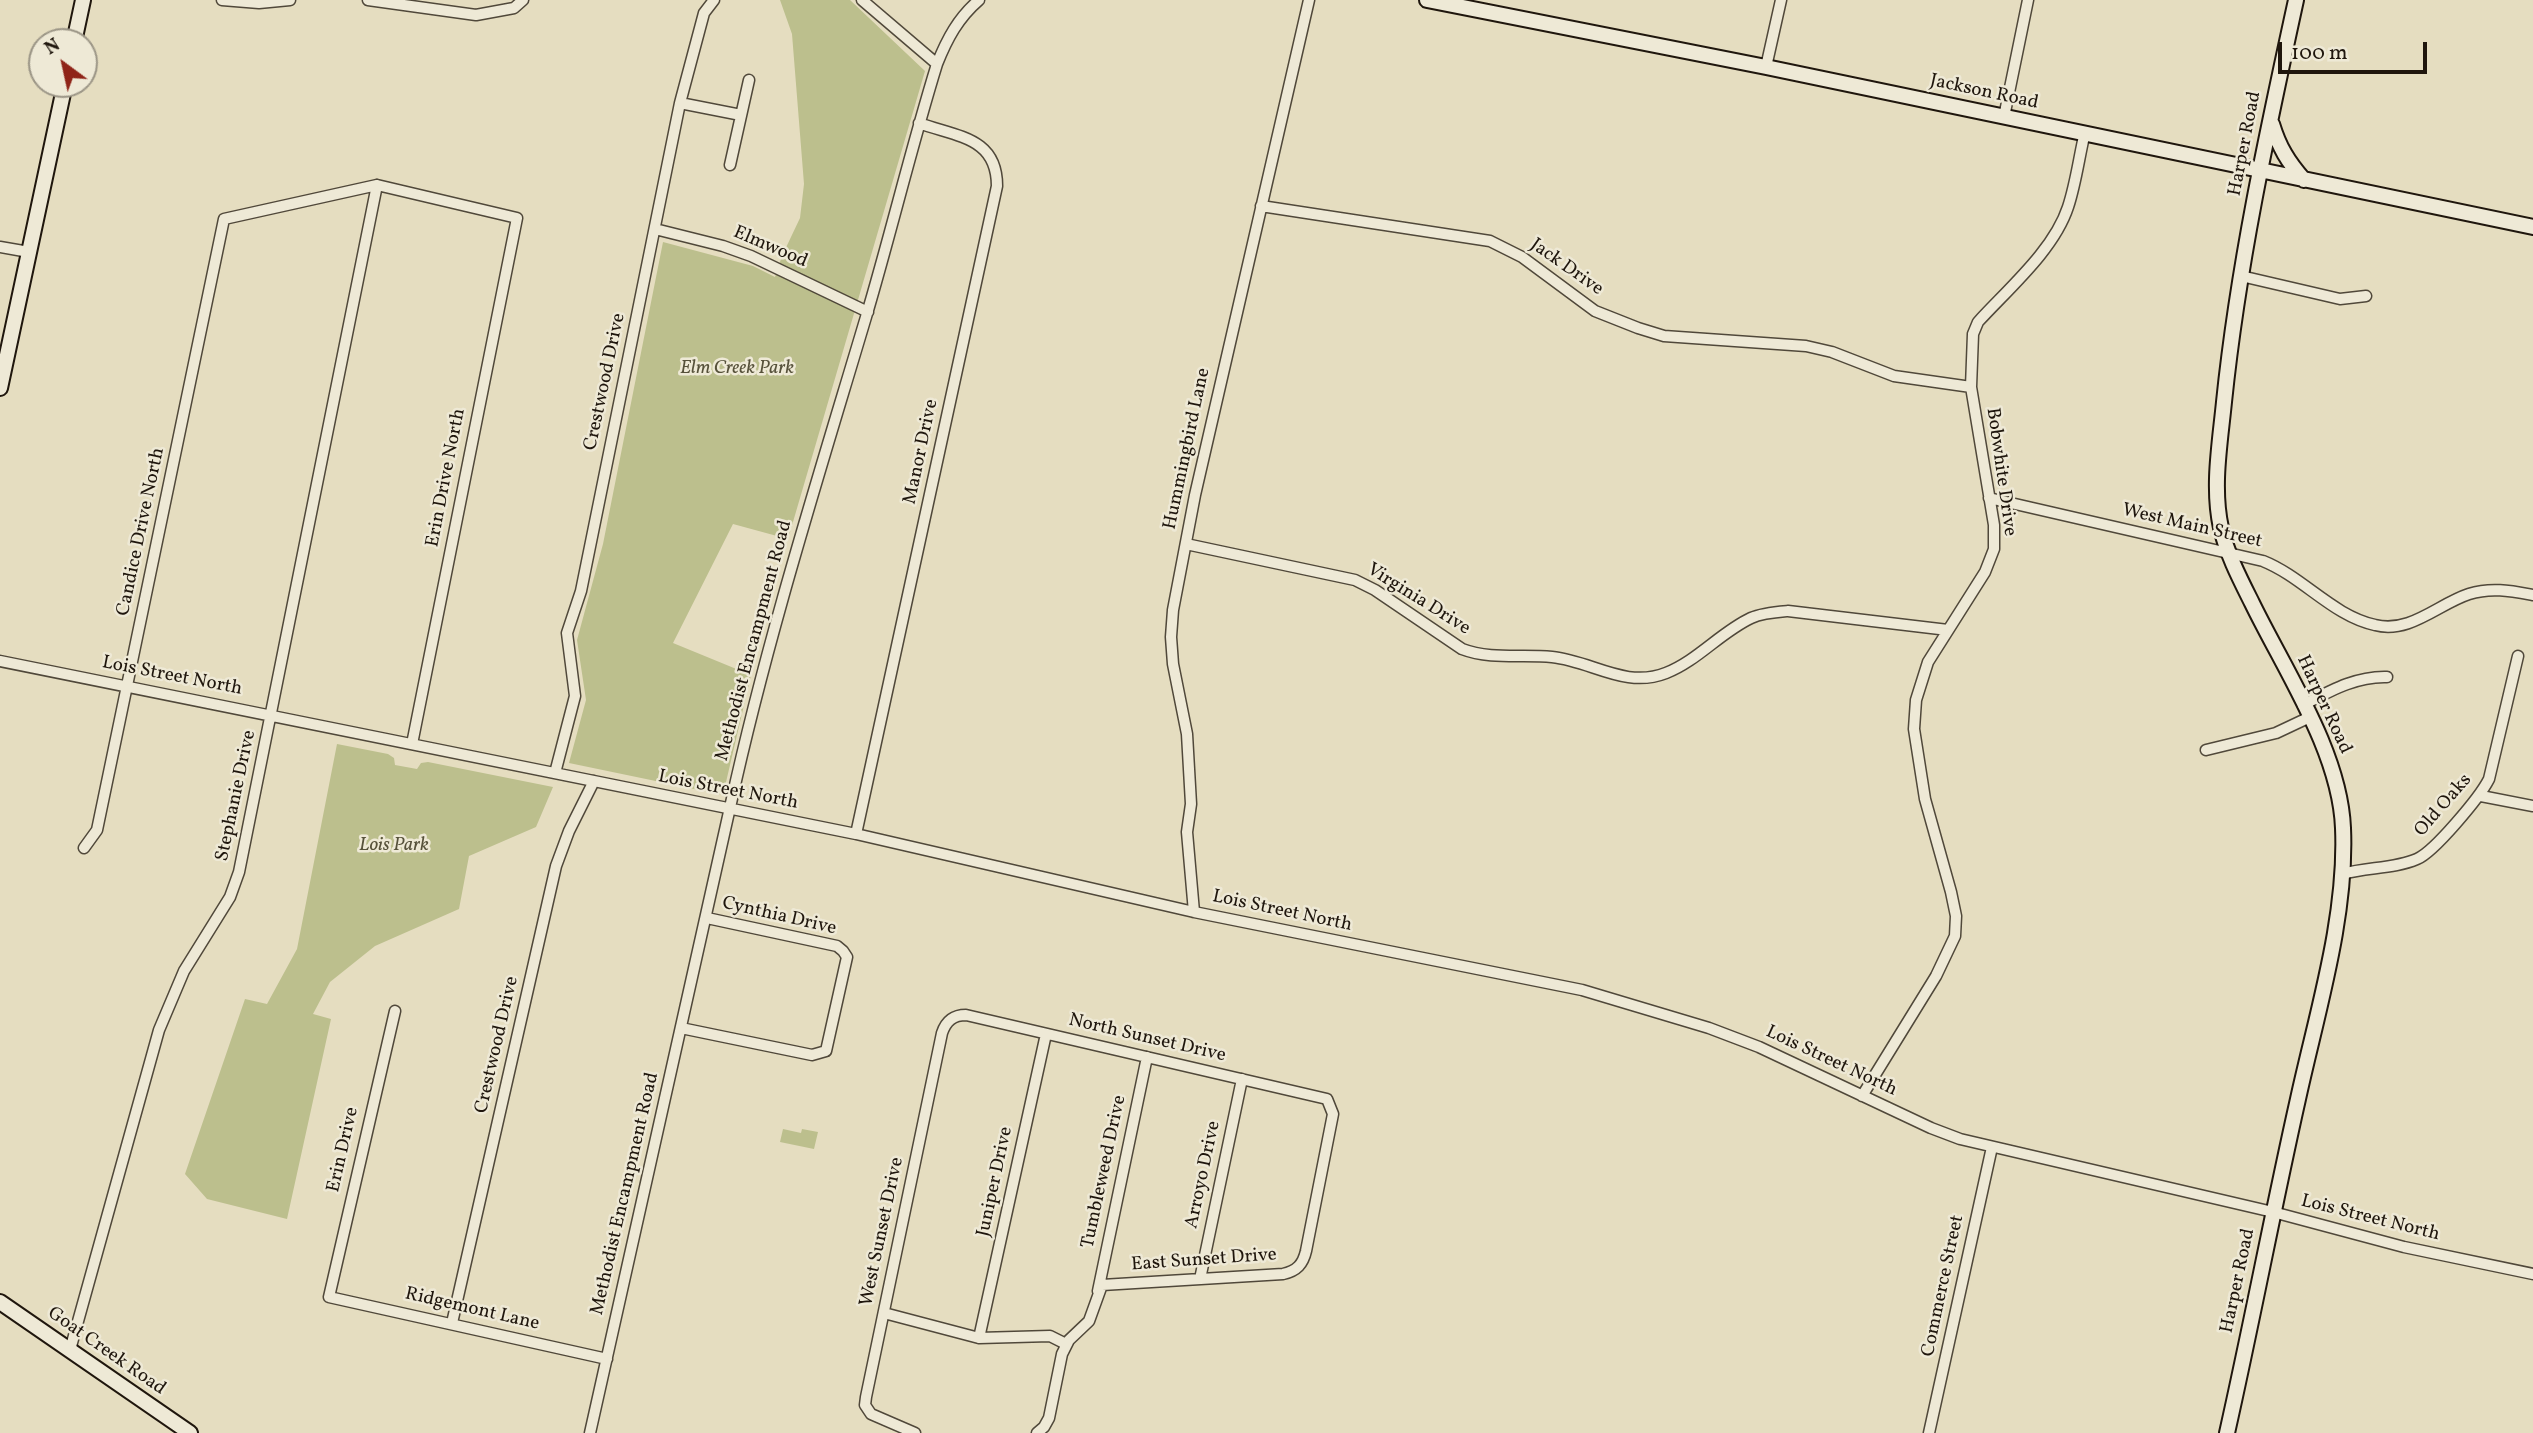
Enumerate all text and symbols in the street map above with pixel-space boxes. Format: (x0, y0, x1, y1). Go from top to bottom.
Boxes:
north arrow (28, 28, 98, 98)
scale bar (2281, 28, 2430, 72)
text: N (40, 32, 66, 62)
text: 100 m (2291, 39, 2348, 68)
street label: Jackson Road (1928, 70, 2040, 116)
street label: Harper Road (2225, 90, 2267, 198)
street label: Elmwood (729, 222, 811, 274)
street label: Jack Drive (1525, 234, 1607, 302)
street label: Crestwood Drive (580, 311, 632, 453)
park label: Elm Creek Park (680, 359, 794, 381)
street label: Hummingbird Lane (1160, 366, 1216, 532)
street label: Manor Drive (900, 397, 944, 507)
street label: Bobwhite Drive (1980, 406, 2020, 538)
street label: Erin Drive North (422, 407, 472, 549)
street label: Candice Drive North (113, 446, 171, 618)
street label: West Main Street (2120, 500, 2264, 554)
street label: Methodist Encampment Road (712, 518, 798, 764)
street label: Virginia Drive (1362, 559, 1474, 641)
street label: Lois Street North (100, 652, 244, 702)
street label: Harper Road (2290, 652, 2356, 758)
street label: Stephanie Drive (212, 728, 262, 864)
street label: Lois Street North (656, 766, 800, 816)
street label: Old Oaks (2410, 770, 2478, 842)
park label: Lois Park (359, 836, 429, 858)
street label: Lois Street North (1210, 886, 1354, 938)
street label: Cynthia Drive (720, 893, 838, 941)
street label: Crestwood Drive (471, 974, 525, 1116)
street label: North Sunset Drive (1066, 1010, 1228, 1068)
street label: Lois Street North (1762, 1022, 1900, 1102)
street label: Methodist Encampment Road (587, 1070, 665, 1318)
street label: Tumbleweed Drive (1078, 1093, 1132, 1251)
street label: Erin Drive (323, 1105, 365, 1195)
street label: Arroyo Drive (1181, 1119, 1227, 1231)
street label: Juniper Drive (973, 1125, 1019, 1239)
street label: West Sunset Drive (856, 1155, 910, 1309)
street label: Lois Street North (2298, 1191, 2442, 1247)
street label: Commerce Street (1918, 1213, 1970, 1359)
street label: Harper Road (2217, 1227, 2261, 1335)
street label: East Sunset Drive (1130, 1245, 1278, 1277)
street label: Ridgemont Lane (403, 1283, 541, 1337)
street label: Goat Creek Road (42, 1303, 170, 1401)

